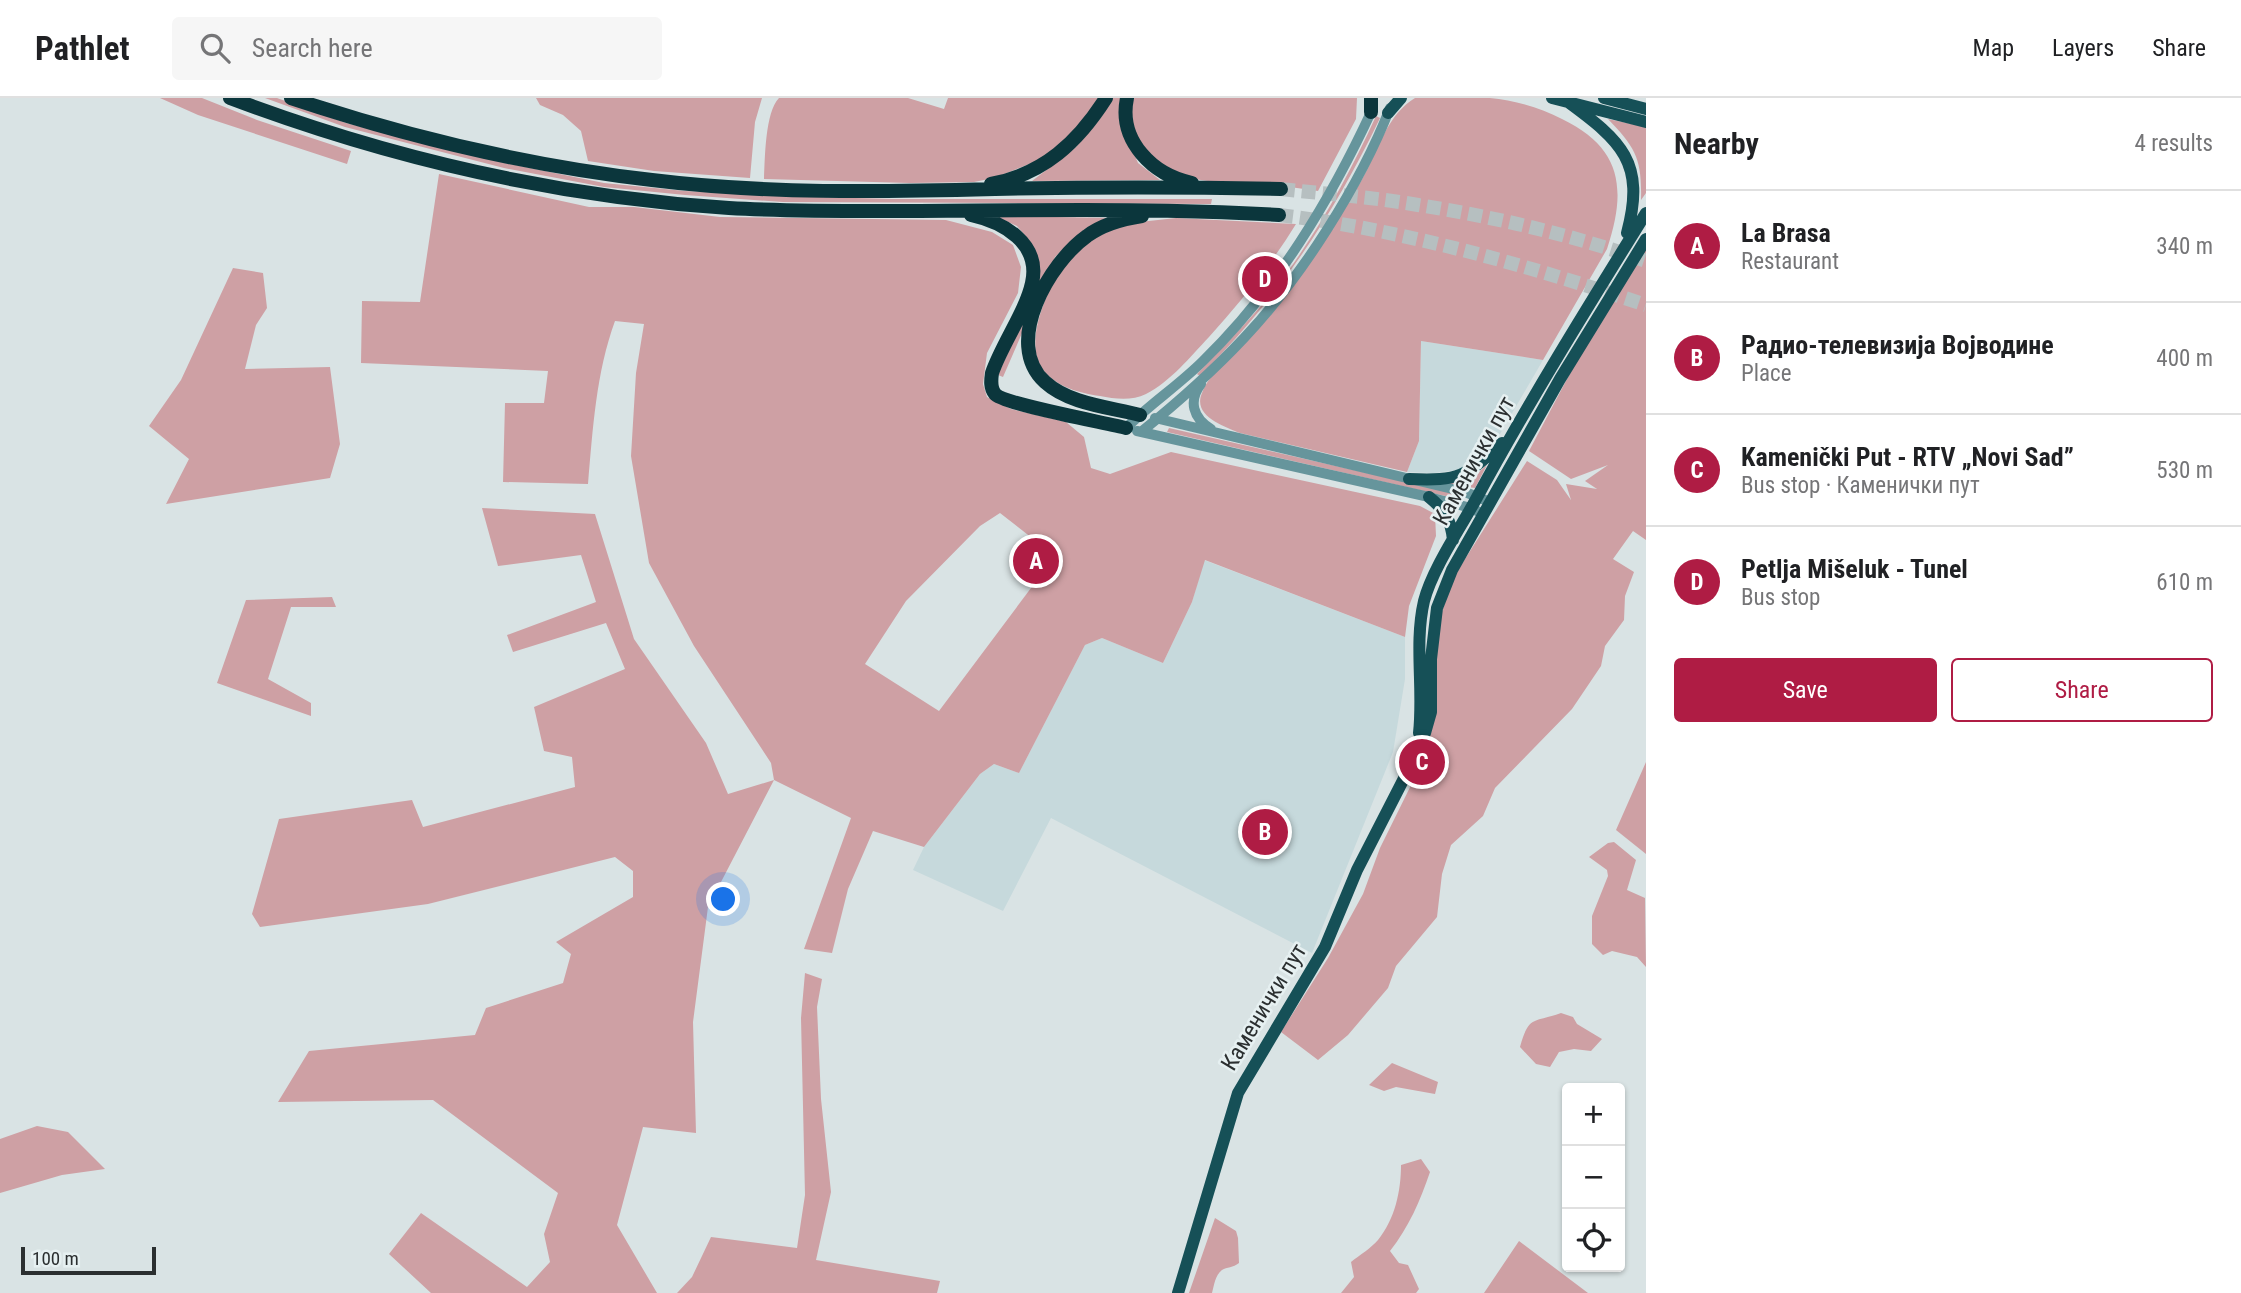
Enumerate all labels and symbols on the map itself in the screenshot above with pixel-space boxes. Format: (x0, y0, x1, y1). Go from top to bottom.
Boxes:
pin: D (1242, 253, 1288, 305)
street label: Каменички пут (1427, 392, 1521, 530)
pin: A (1013, 535, 1059, 587)
pin: C (1399, 736, 1445, 788)
pin: B (1242, 806, 1288, 858)
your location (706, 882, 740, 916)
street label: Каменички пут (1216, 939, 1313, 1075)
scale bar (21, 1244, 156, 1276)

